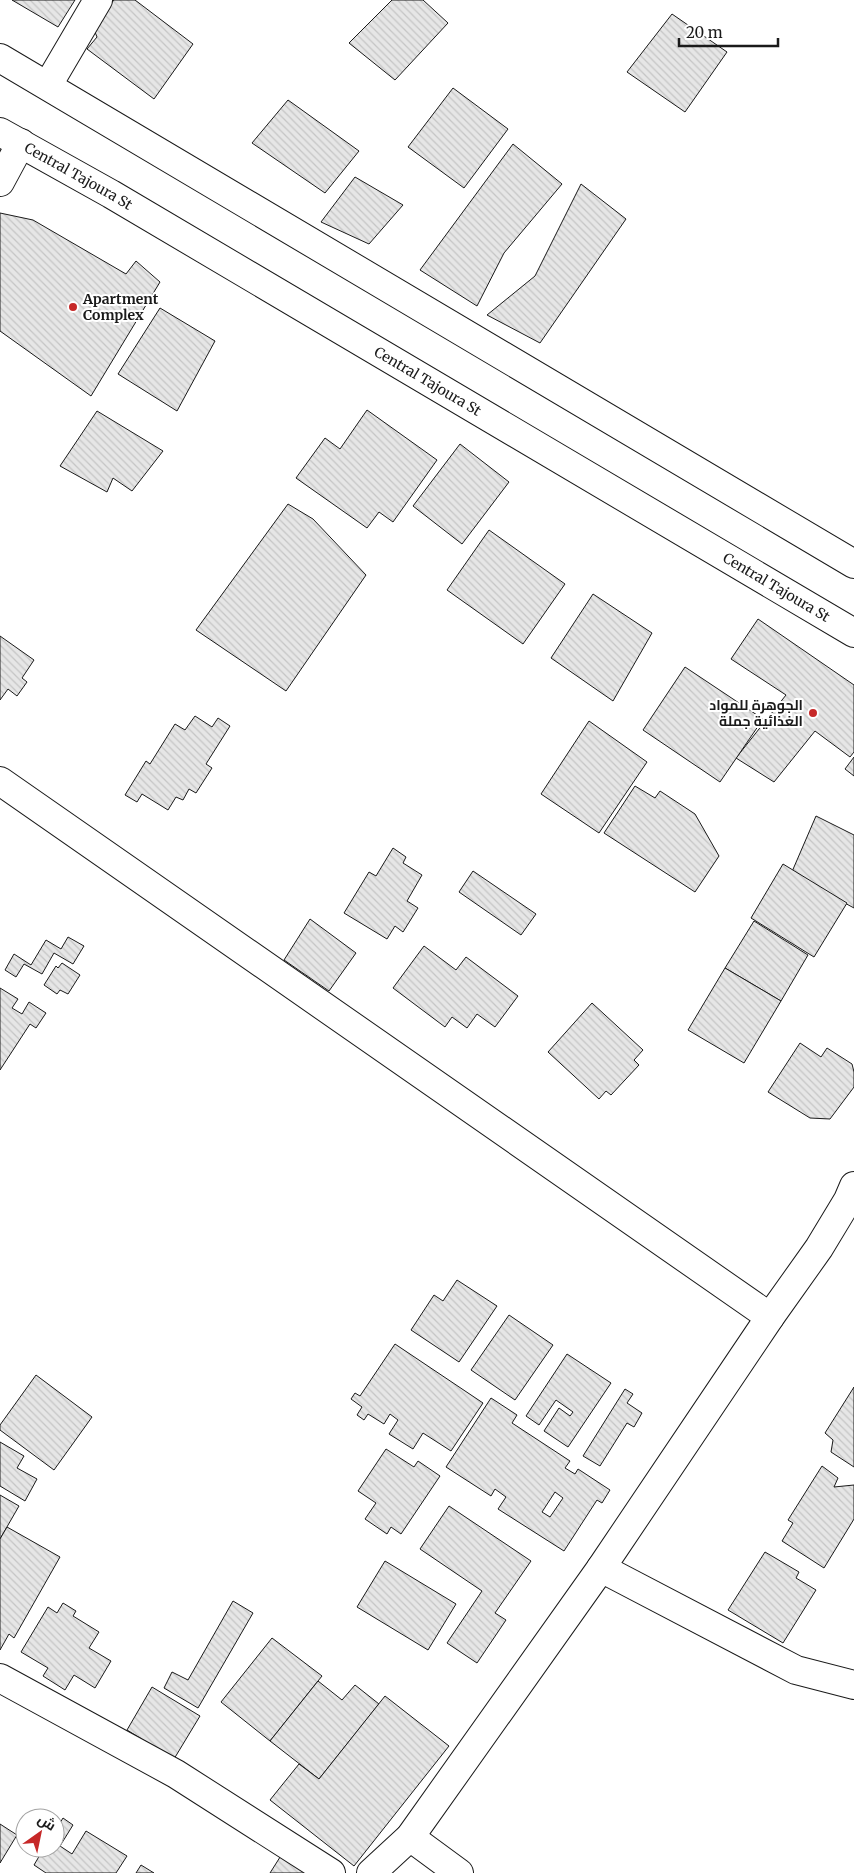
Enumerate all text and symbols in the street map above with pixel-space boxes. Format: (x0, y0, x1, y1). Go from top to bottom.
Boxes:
scale bar (679, 15, 778, 47)
text: 20 m (686, 23, 723, 42)
street label: Central Tajoura St (21, 139, 136, 214)
place label: Apartment Complex (82, 290, 159, 324)
marker: Apartment Complex (67, 301, 79, 313)
street label: Central Tajoura St (371, 343, 485, 420)
street label: Central Tajoura St (720, 549, 834, 626)
place label: الجوهرة للمواد الغذائية جملة (709, 696, 803, 730)
marker: الجوهرة للمواد الغذائية جملة (807, 707, 819, 719)
north arrow (15, 1808, 65, 1858)
text: ش (35, 1810, 60, 1835)

